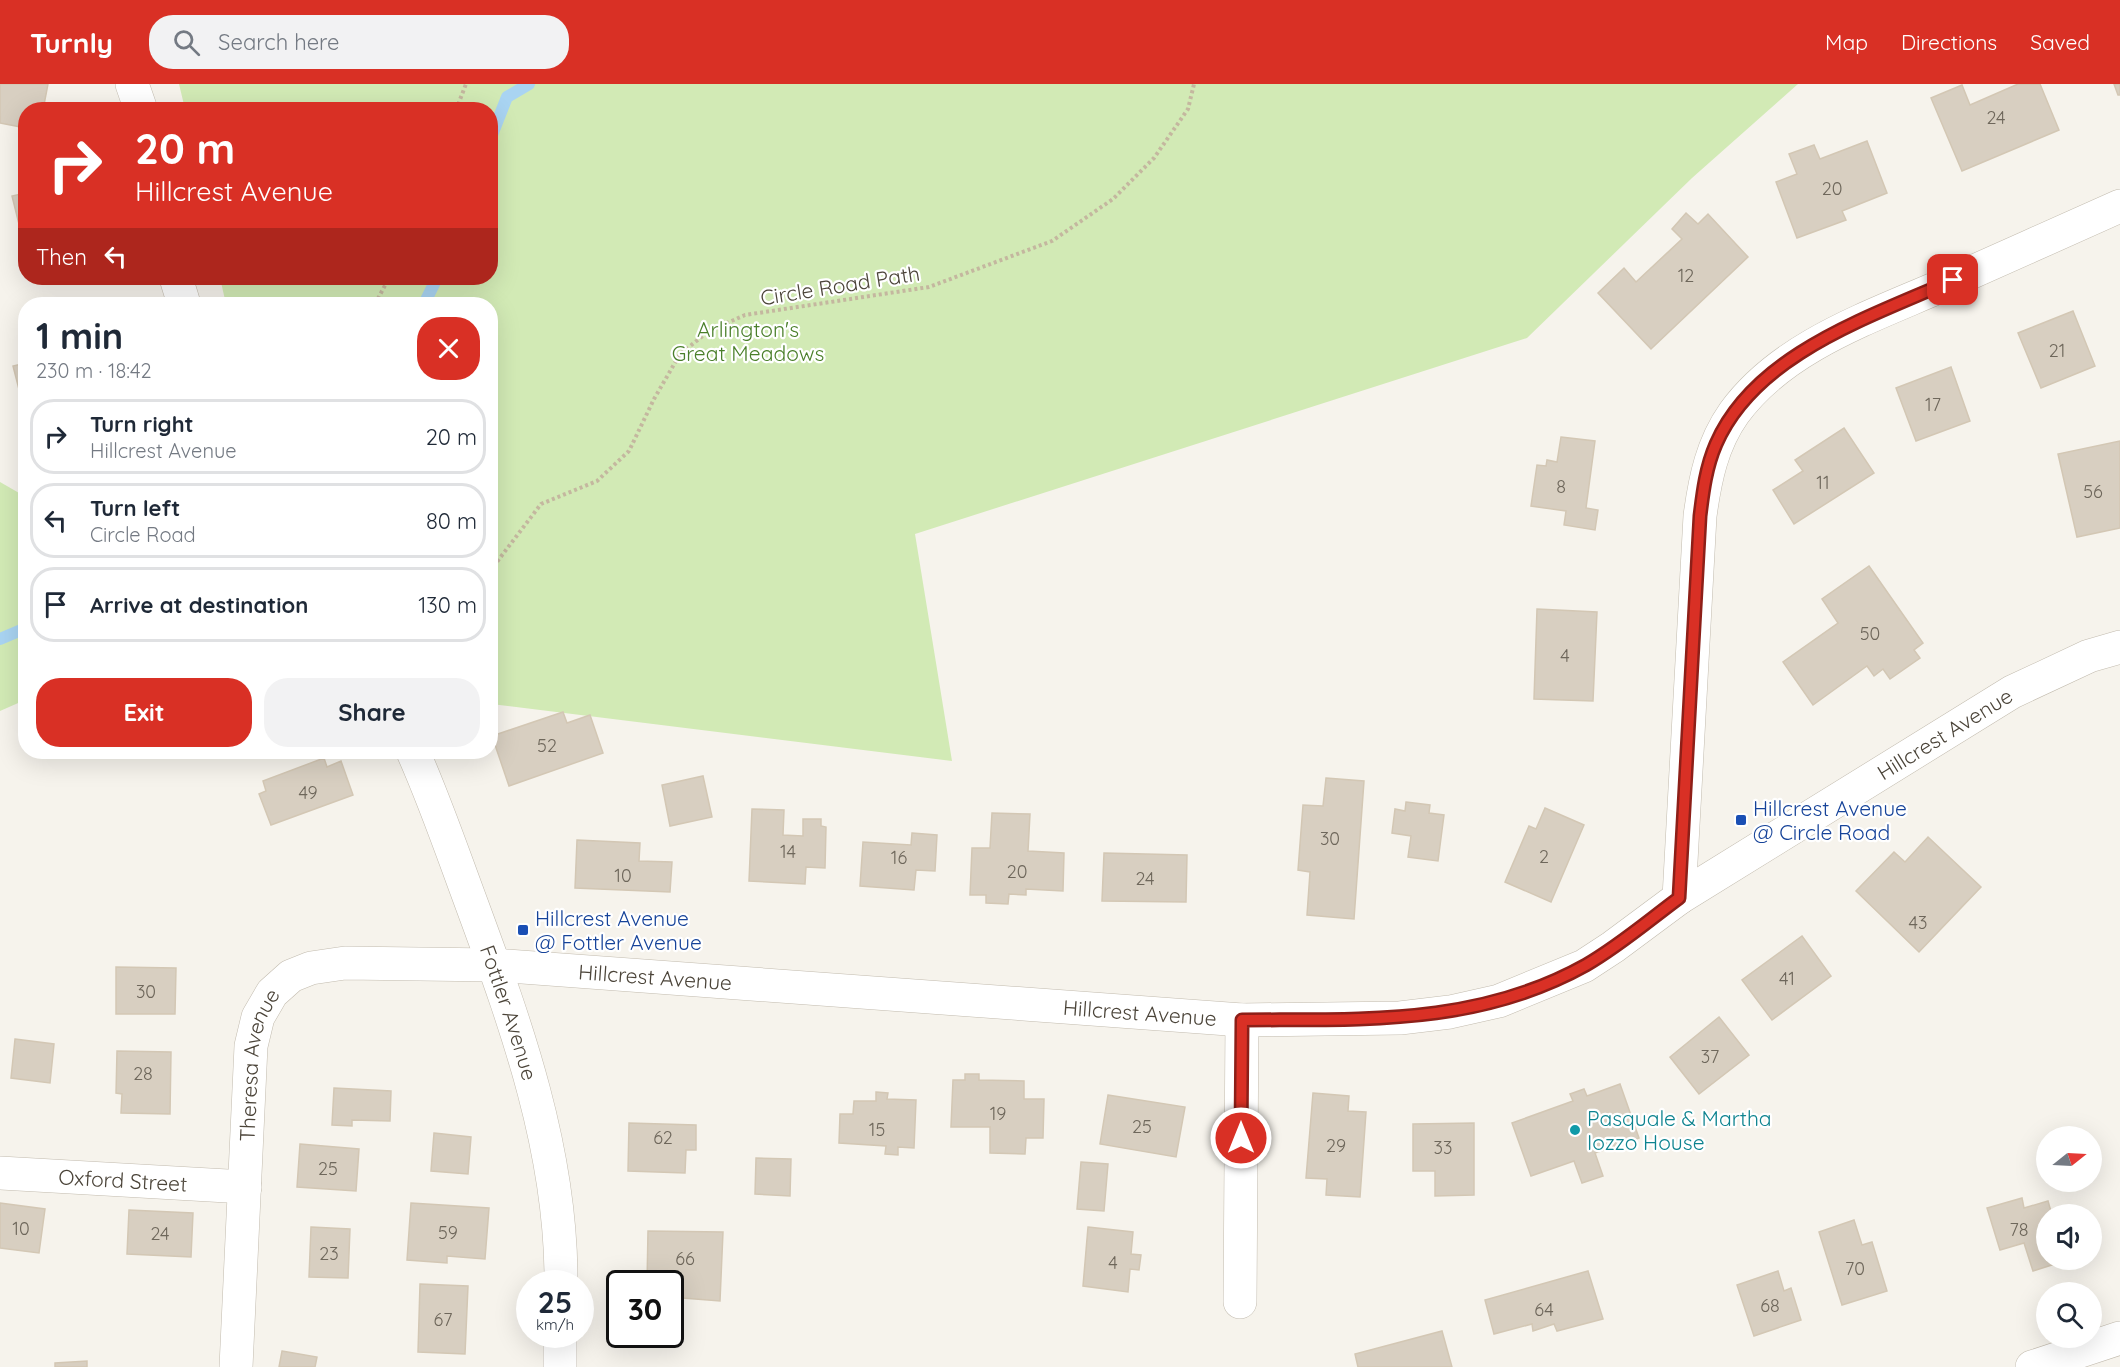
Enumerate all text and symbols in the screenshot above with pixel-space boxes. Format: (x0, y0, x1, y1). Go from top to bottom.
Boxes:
search box (149, 15, 569, 69)
text: Turnly (30, 25, 113, 60)
icon: search (170, 26, 203, 59)
text: Search here (218, 28, 339, 56)
text: Map (1825, 29, 1868, 55)
text: Directions (1901, 29, 1997, 55)
text: Saved (2030, 29, 2090, 55)
house number: 24 (1986, 106, 2006, 129)
text: 20 m (135, 122, 235, 175)
icon: right (36, 126, 114, 204)
text: Hillcrest Avenue (135, 174, 333, 208)
house number: 20 (1822, 177, 1842, 200)
icon: left (99, 240, 132, 273)
text: Then (36, 243, 87, 271)
pin (1927, 254, 1978, 305)
street label: Circle Road Path (758, 260, 922, 310)
icon: arrive (1936, 263, 1969, 296)
house number: 12 (1678, 264, 1694, 287)
text: 1 min (36, 313, 123, 358)
park label: Arlington's Great Meadows (672, 316, 824, 366)
button: close (417, 317, 480, 380)
house number: 21 (2049, 339, 2065, 362)
text: 230 m · 18:42 (36, 358, 152, 383)
house number: 17 (1925, 393, 1941, 416)
text: Turn right (90, 410, 194, 438)
icon: right (39, 420, 72, 453)
text: 20 m (426, 423, 477, 451)
text: Hillcrest Avenue (90, 438, 237, 463)
house number: 11 (1816, 471, 1830, 494)
house number: 8 (1556, 475, 1566, 498)
house number: 56 (2083, 480, 2103, 503)
text: Turn left (90, 494, 180, 522)
icon: left (39, 504, 72, 537)
text: 80 m (426, 507, 477, 535)
text: Circle Road (90, 522, 196, 547)
icon: arrive (39, 588, 72, 621)
text: Arrive at destination (90, 591, 308, 619)
text: 130 m (418, 591, 477, 619)
house number: 50 (1860, 622, 1880, 645)
house number: 4 (1560, 644, 1570, 667)
button: Exit (36, 678, 252, 747)
button: Share (264, 678, 480, 747)
street label: Hillcrest Avenue (1872, 682, 2017, 785)
house number: 52 (537, 734, 557, 757)
house number: 49 (298, 781, 318, 804)
place label: Hillcrest Avenue @ Circle Road (1753, 795, 1907, 845)
marker: Hillcrest Avenue @ Circle Road (1734, 813, 1748, 827)
house number: 30 (1320, 827, 1340, 850)
house number: 14 (780, 840, 796, 863)
house number: 2 (1539, 845, 1549, 868)
house number: 16 (891, 846, 907, 869)
house number: 20 (1007, 860, 1027, 883)
house number: 10 (614, 864, 632, 887)
house number: 24 (1135, 867, 1155, 890)
place label: Hillcrest Avenue @ Fottler Avenue (535, 905, 702, 955)
house number: 43 (1909, 911, 1927, 934)
marker: Hillcrest Avenue @ Fottler Avenue (516, 923, 530, 937)
street label: Fottler Avenue (475, 942, 543, 1083)
street label: Hillcrest Avenue (577, 958, 733, 995)
house number: 41 (1779, 967, 1795, 990)
house number: 30 (136, 980, 156, 1003)
street label: Theresa Avenue (234, 984, 285, 1142)
street label: Hillcrest Avenue (1062, 994, 1218, 1031)
house number: 37 (1701, 1045, 1719, 1068)
house number: 28 (133, 1062, 153, 1085)
house number: 19 (990, 1102, 1006, 1125)
place label: Pasquale & Martha Iozzo House (1587, 1105, 1772, 1155)
position arrow (1209, 1106, 1273, 1170)
house number: 25 (1132, 1115, 1152, 1138)
house number: 15 (869, 1118, 885, 1141)
marker: Pasquale & Martha Iozzo House (1568, 1123, 1582, 1137)
house number: 62 (653, 1126, 673, 1149)
north arrow (2036, 1126, 2102, 1192)
map controls (2036, 1126, 2102, 1348)
house number: 29 (1326, 1134, 1346, 1157)
house number: 33 (1434, 1136, 1452, 1159)
house number: 25 (318, 1157, 338, 1180)
street label: Oxford Street (58, 1163, 188, 1197)
button: sound (2036, 1204, 2102, 1270)
house number: 10 (12, 1217, 30, 1240)
house number: 78 (2010, 1218, 2028, 1241)
house number: 59 (438, 1221, 458, 1244)
house number: 24 (150, 1222, 170, 1245)
house number: 23 (319, 1242, 339, 1265)
house number: 66 (675, 1247, 695, 1270)
house number: 4 (1108, 1251, 1118, 1274)
house number: 70 (1845, 1257, 1865, 1280)
speed limit sign: 30 (606, 1270, 684, 1348)
button: search (2036, 1282, 2102, 1348)
text: 25 (538, 1283, 572, 1321)
house number: 68 (1760, 1294, 1780, 1317)
house number: 64 (1534, 1298, 1554, 1321)
house number: 67 (434, 1308, 452, 1331)
text: km/h (536, 1315, 574, 1334)

